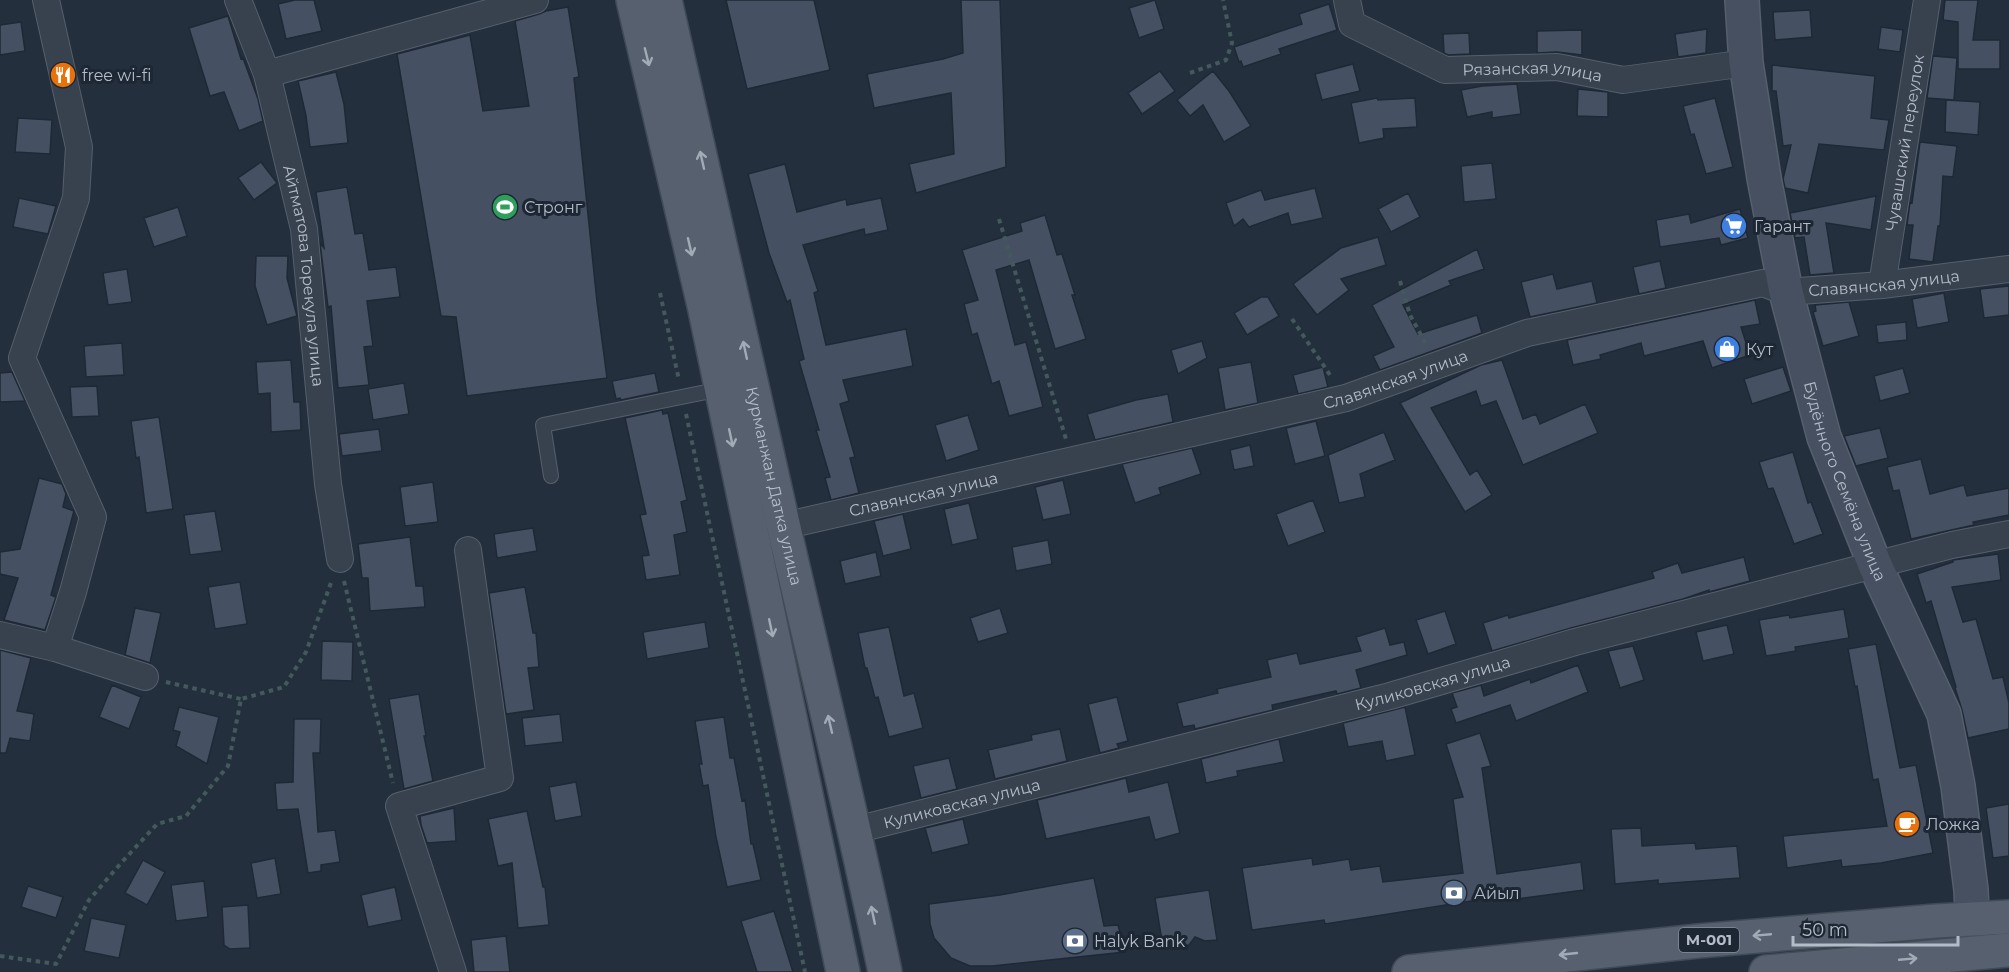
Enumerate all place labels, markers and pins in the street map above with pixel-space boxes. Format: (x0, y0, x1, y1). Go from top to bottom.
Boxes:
restaurant icon: free wi-fi (48, 60, 78, 90)
place label: free wi-fi (82, 66, 152, 85)
sports icon: Стронг (490, 192, 520, 222)
place label: Стронг (524, 198, 583, 217)
supermarket icon: Гарант (1719, 211, 1749, 241)
place label: Гарант (1754, 217, 1811, 236)
shop icon: Кут (1712, 334, 1742, 364)
place label: Кут (1746, 340, 1774, 359)
cafe icon: Ложка (1892, 809, 1922, 839)
place label: Ложка (1926, 815, 1980, 834)
bank icon: Айыл (1439, 878, 1469, 908)
place label: Айыл (1474, 884, 1520, 903)
bank icon: Halyk Bank (1060, 926, 1090, 956)
place label: Halyk Bank (1094, 932, 1185, 951)

